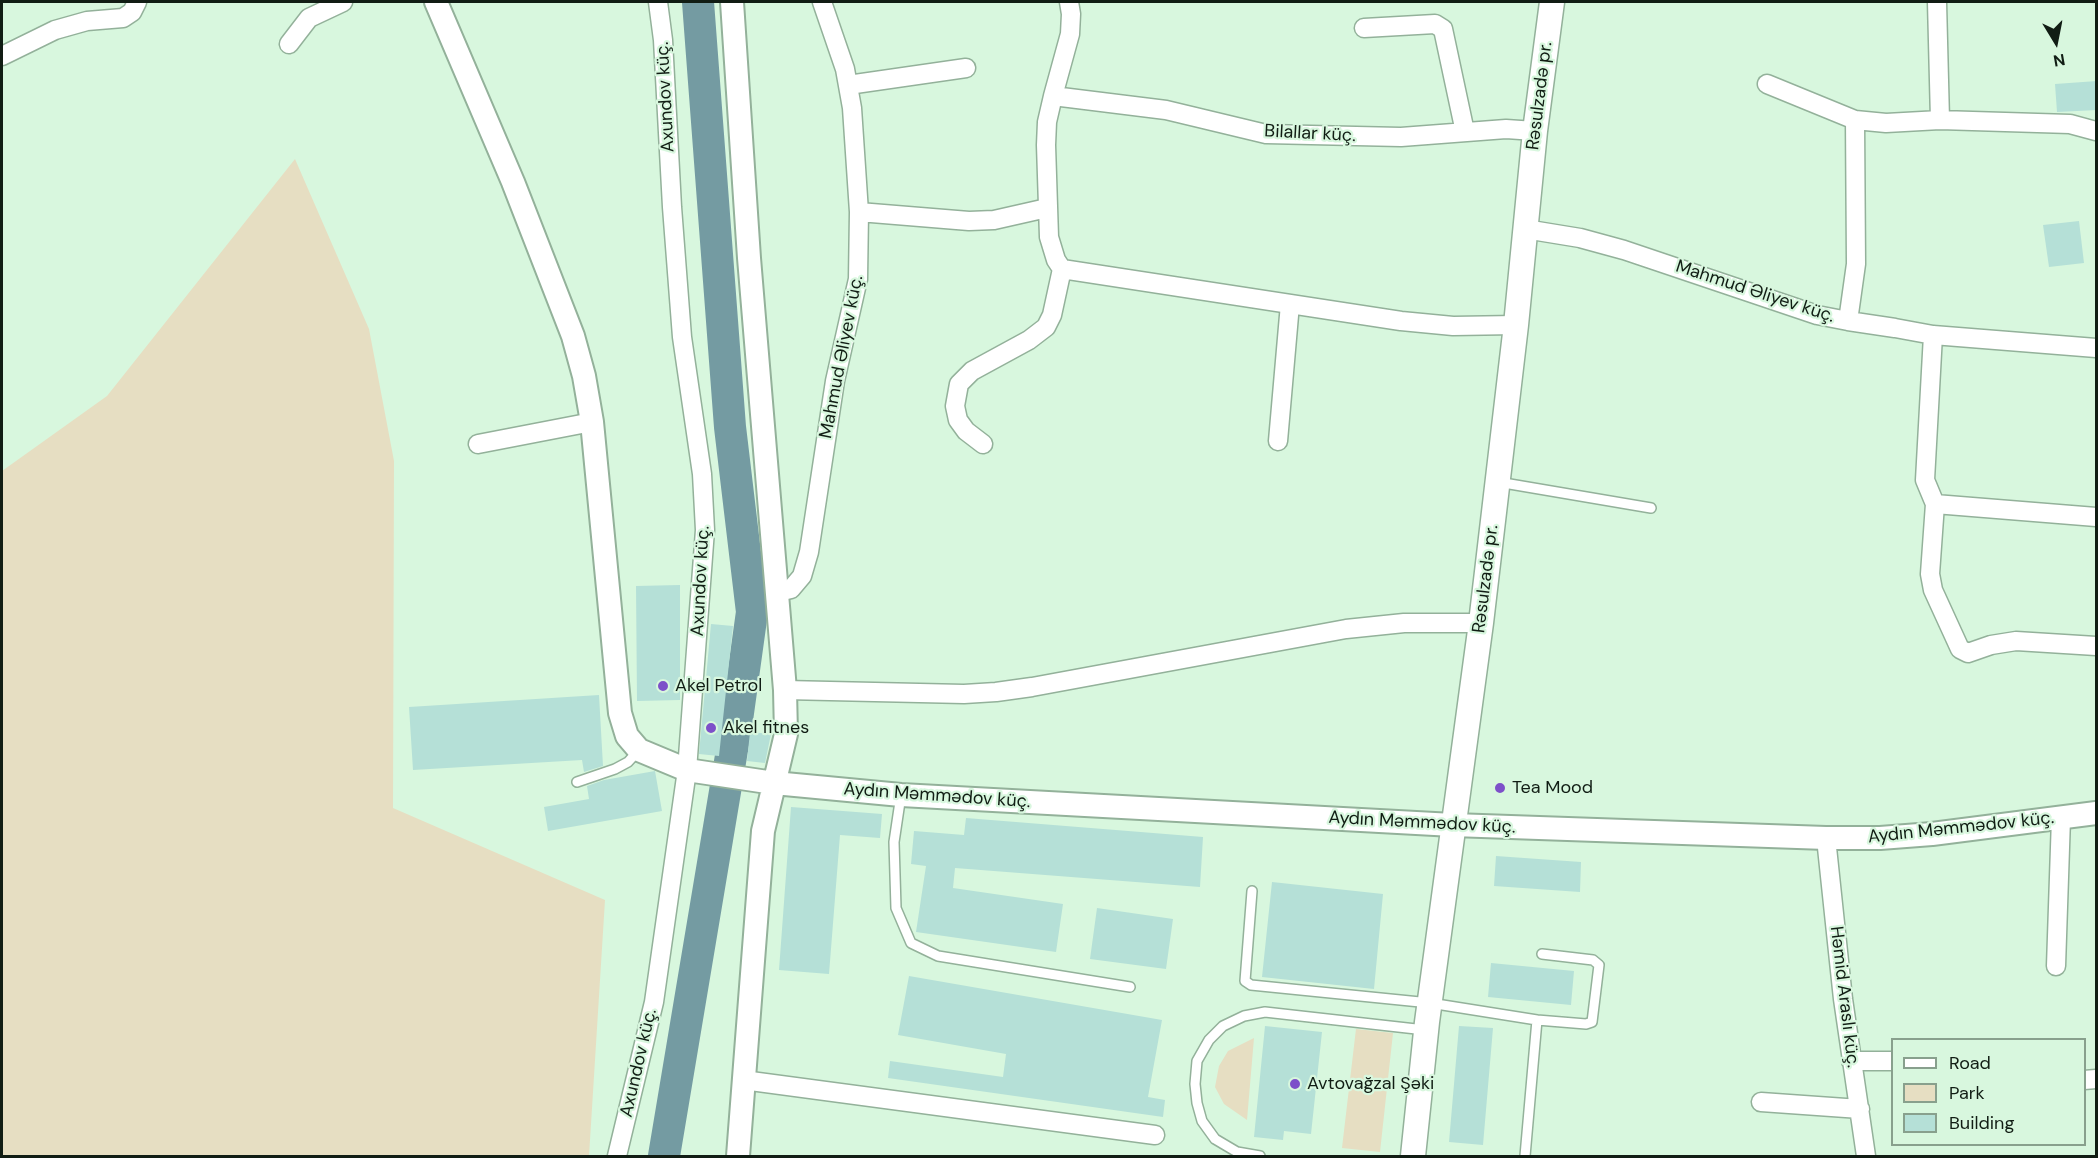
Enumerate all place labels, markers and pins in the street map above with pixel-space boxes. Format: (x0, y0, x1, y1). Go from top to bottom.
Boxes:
place label: Akel Petrol (675, 675, 762, 697)
marker: Akel Petrol (656, 679, 670, 693)
place label: Akel fitnes (723, 717, 809, 739)
marker: Akel fitnes (704, 721, 718, 735)
place label: Tea Mood (1512, 777, 1593, 799)
marker: Tea Mood (1493, 781, 1507, 795)
place label: Avtovağzal Şəki (1307, 1073, 1434, 1095)
marker: Avtovağzal Şəki (1288, 1077, 1302, 1091)

